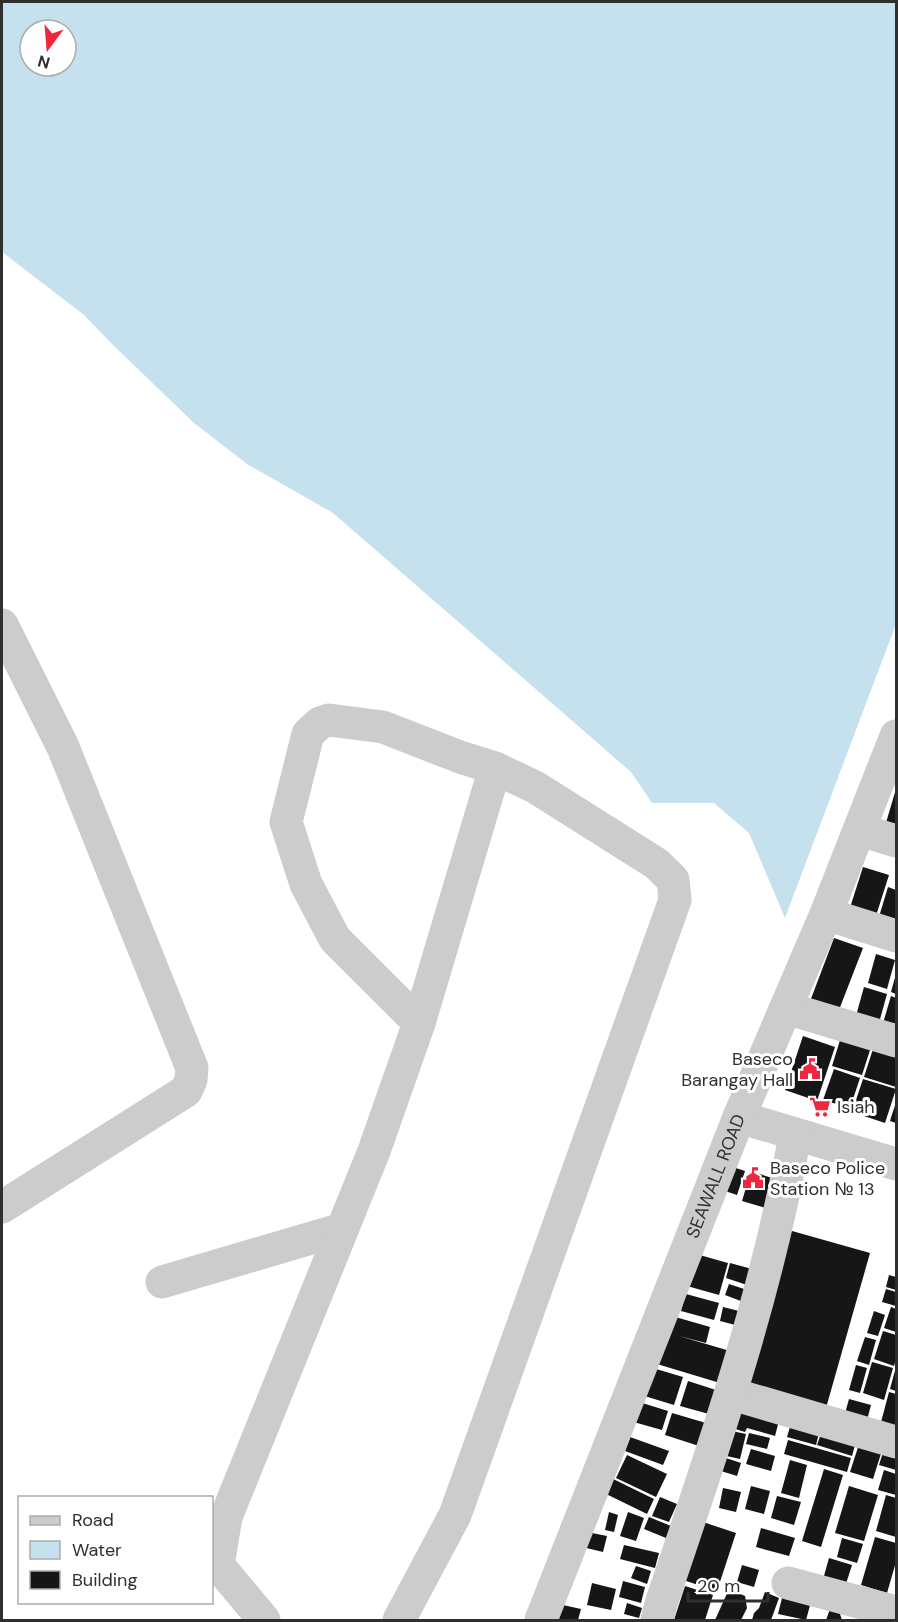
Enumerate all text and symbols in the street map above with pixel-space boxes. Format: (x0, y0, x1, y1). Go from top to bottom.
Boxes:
north arrow (18, 18, 78, 78)
text: N (35, 50, 53, 74)
place label: Baseco Barangay Hall (681, 1047, 793, 1092)
public building icon: Baseco Barangay Hall (798, 1057, 822, 1081)
supermarket icon: Isiah (808, 1095, 832, 1119)
place label: Isiah (837, 1095, 875, 1119)
street label: SEAWALL ROAD (680, 1111, 751, 1242)
place label: Baseco Police Station № 13 (770, 1156, 885, 1201)
public building icon: Baseco Police Station № 13 (741, 1166, 765, 1190)
legend (18, 1496, 213, 1604)
text: Road (72, 1508, 114, 1532)
text: Water (72, 1538, 122, 1562)
scale bar (688, 1565, 768, 1603)
text: Building (72, 1568, 137, 1592)
text: 20 m (697, 1574, 740, 1598)

